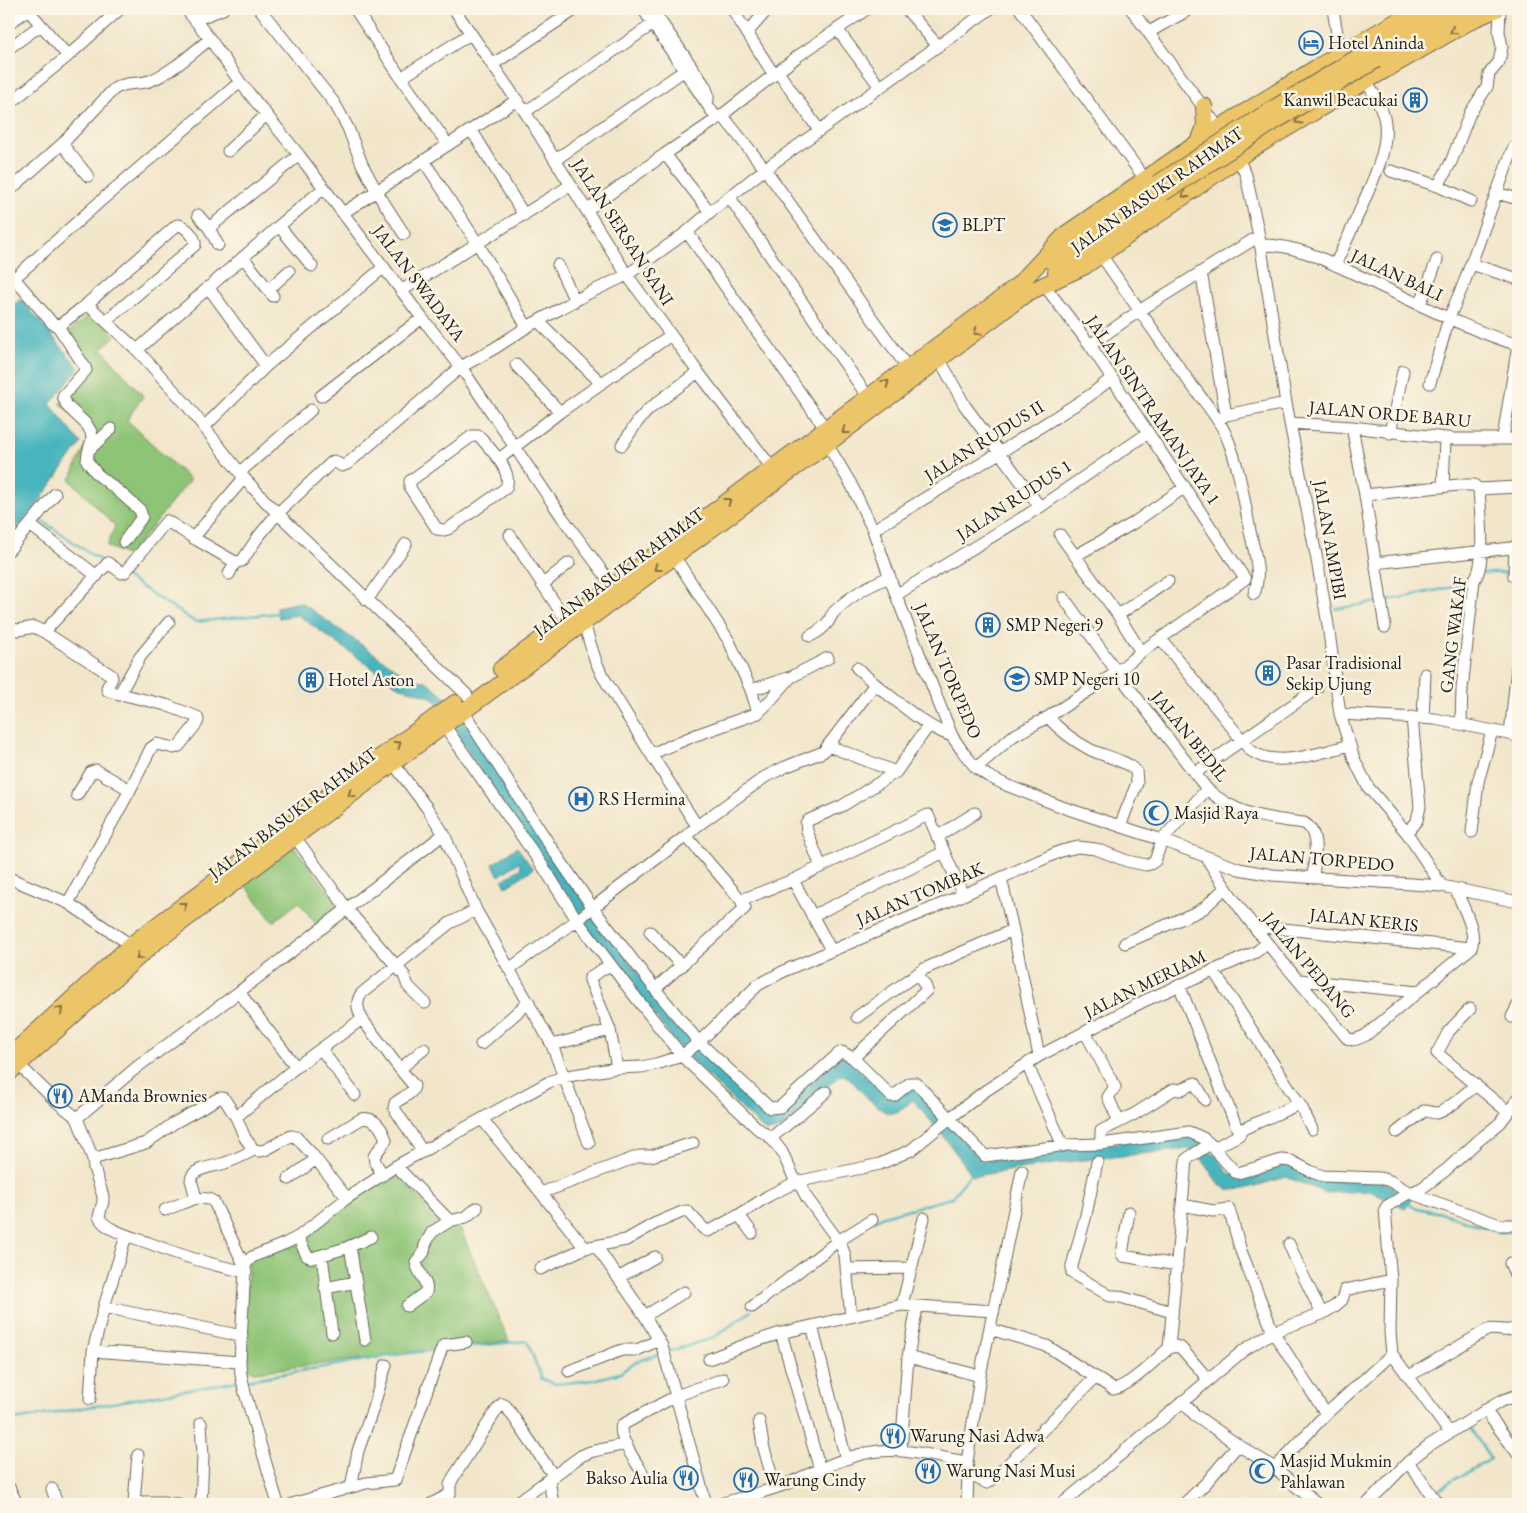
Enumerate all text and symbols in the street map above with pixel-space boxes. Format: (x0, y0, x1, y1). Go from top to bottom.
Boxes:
one-way arrow (1450, 25, 1459, 35)
hotel icon: Hotel Aninda (1298, 30, 1324, 56)
place label: Hotel Aninda (1328, 31, 1425, 54)
building icon: Kanwil Beacukai (1402, 87, 1428, 113)
place label: Kanwil Beacukai (1283, 88, 1399, 111)
one-way arrow (1294, 115, 1303, 125)
street label: JALAN BASUKI RAHMAT (1064, 121, 1248, 259)
street label: JALAN SERSAN SANI (566, 152, 680, 310)
one-way arrow (1181, 189, 1191, 198)
school or university icon: BLPT (932, 212, 958, 238)
place label: BLPT (962, 213, 1006, 236)
street label: JALAN SWADAYA (367, 218, 471, 346)
street label: JALAN BALI (1346, 242, 1447, 306)
street label: JALAN SINTRAMAN JAYA 1 (1080, 309, 1226, 509)
one-way arrow (974, 326, 983, 334)
one-way arrow (880, 380, 890, 389)
street label: JALAN RUDUS II (918, 395, 1048, 488)
street label: JALAN ORDE BARU (1306, 395, 1473, 432)
one-way arrow (841, 425, 851, 434)
street label: JALAN RUDUS 1 (950, 454, 1076, 547)
street label: JALAN AMPIBI (1308, 476, 1352, 601)
one-way arrow (722, 498, 732, 507)
street label: JALAN BASUKI RAHMAT (527, 501, 709, 643)
one-way arrow (653, 562, 663, 571)
street label: GANG WAKAF (1434, 575, 1471, 694)
street label: JALAN TORPEDO (909, 598, 987, 742)
building icon: SMP Negeri 9 (975, 612, 1001, 638)
place label: SMP Negeri 9 (1006, 613, 1103, 636)
place label: Pasar Tradisional Sekip Ujung (1286, 651, 1402, 695)
building icon: Pasar Tradisional Sekip Ujung (1255, 660, 1281, 686)
school or university icon: SMP Negeri 10 (1004, 666, 1030, 692)
building icon: Hotel Aston (298, 667, 324, 693)
place label: SMP Negeri 10 (1034, 667, 1140, 690)
place label: Hotel Aston (328, 668, 415, 691)
street label: JALAN BEDIL (1145, 684, 1234, 786)
street label: JALAN BASUKI RAHMAT (202, 741, 382, 885)
one-way arrow (392, 742, 401, 750)
hospital icon: RS Hermina (568, 786, 594, 812)
place label: RS Hermina (598, 787, 686, 810)
one-way arrow (348, 788, 357, 797)
mosque icon: Masjid Raya (1143, 800, 1169, 826)
place label: Masjid Raya (1174, 801, 1259, 824)
street label: JALAN TORPEDO (1247, 841, 1395, 876)
street label: JALAN TOMBAK (851, 856, 988, 932)
one-way arrow (178, 902, 188, 911)
street label: JALAN KERIS (1307, 902, 1420, 937)
street label: JALAN PEDANG (1257, 905, 1361, 1023)
street label: JALAN MERIAM (1078, 944, 1210, 1024)
one-way arrow (136, 951, 145, 960)
one-way arrow (55, 1007, 64, 1016)
restaurant icon: AManda Brownies (47, 1083, 73, 1109)
place label: AManda Brownies (77, 1084, 207, 1107)
restaurant icon: Warung Nasi Adwa (880, 1423, 906, 1449)
place label: Warung Nasi Adwa (910, 1424, 1045, 1447)
place label: Masjid Mukmin Pahlawan (1280, 1449, 1393, 1493)
restaurant icon: Warung Nasi Musi (915, 1458, 941, 1484)
mosque icon: Masjid Mukmin Pahlawan (1249, 1458, 1275, 1484)
place label: Warung Nasi Musi (946, 1459, 1076, 1482)
restaurant icon: Bakso Aulia (673, 1465, 699, 1491)
place label: Bakso Aulia (586, 1466, 669, 1489)
restaurant icon: Warung Cindy (733, 1467, 759, 1493)
place label: Warung Cindy (764, 1468, 866, 1491)

